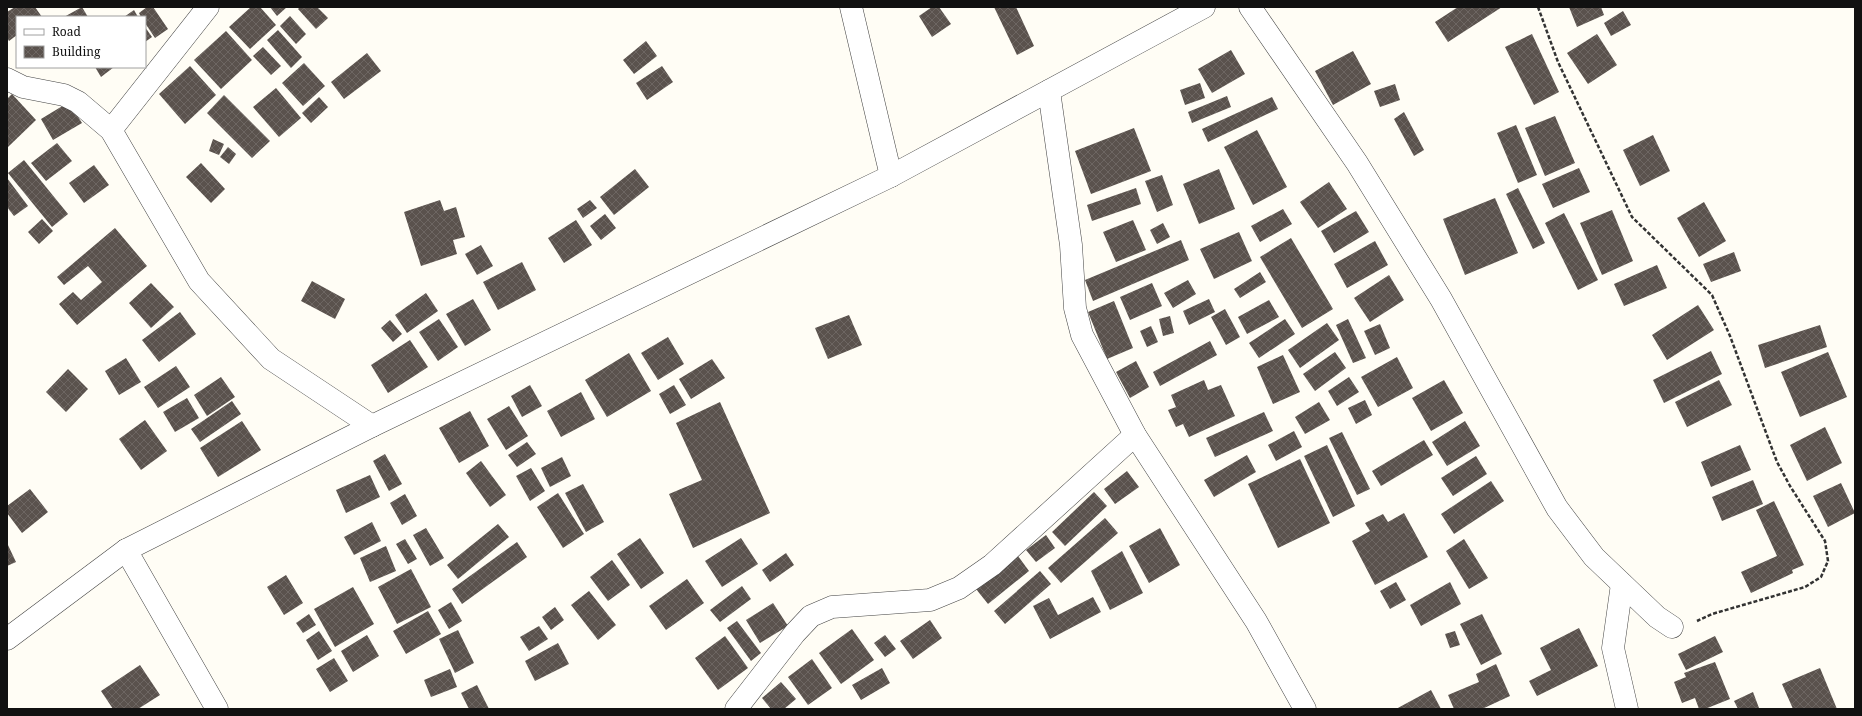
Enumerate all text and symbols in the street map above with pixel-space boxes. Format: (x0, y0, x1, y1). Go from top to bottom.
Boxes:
legend (16, 16, 146, 68)
text: Road (52, 23, 82, 40)
text: Building (52, 43, 101, 60)

